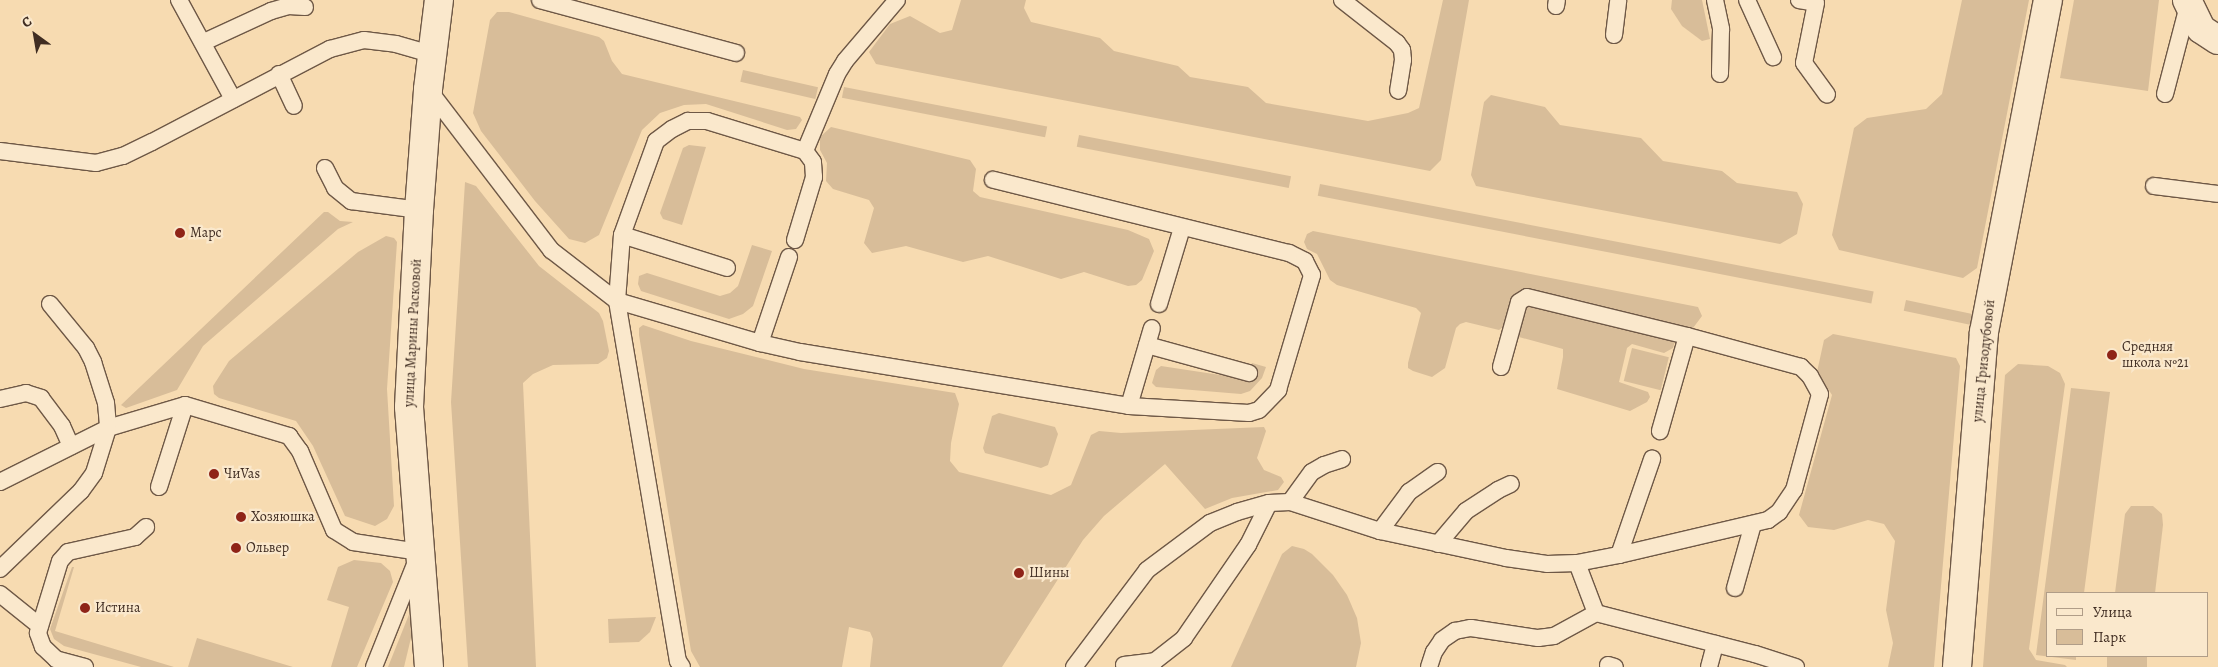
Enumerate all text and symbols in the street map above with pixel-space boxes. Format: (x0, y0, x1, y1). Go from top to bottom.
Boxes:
north arrow (10, 10, 60, 60)
text: С (18, 12, 35, 32)
place label: Марс (190, 225, 222, 241)
marker: Марс (174, 227, 186, 239)
street label: улица Марины Расковой (401, 258, 425, 408)
street label: улица Гризодубовой (1969, 299, 1999, 423)
place label: Средняя школа №21 (2122, 339, 2188, 372)
marker: Средняя школа №21 (2106, 349, 2118, 361)
place label: ЧиVas (224, 466, 260, 482)
marker: ЧиVas (208, 468, 220, 480)
place label: Хозяюшка (251, 509, 315, 525)
marker: Хозяюшка (235, 511, 247, 523)
place label: Ольвер (246, 540, 289, 556)
marker: Ольвер (230, 542, 242, 554)
place label: Шины (1029, 565, 1069, 581)
marker: Шины (1013, 567, 1025, 579)
legend (2046, 592, 2208, 657)
place label: Истина (95, 600, 140, 616)
marker: Истина (79, 602, 91, 614)
text: Улица (2093, 602, 2132, 622)
text: Парк (2093, 627, 2126, 647)

